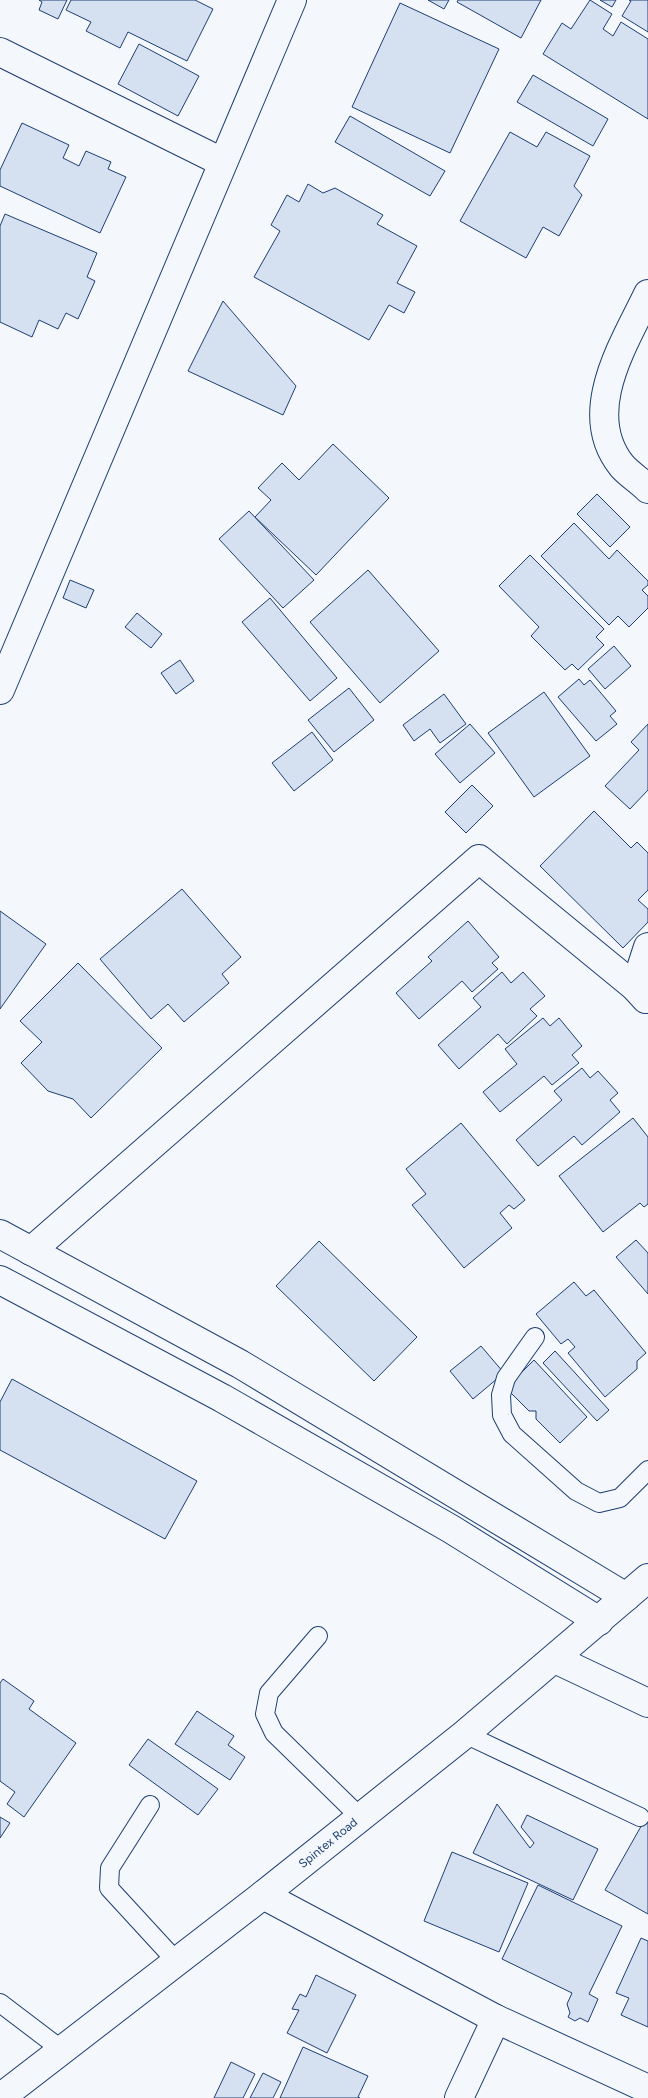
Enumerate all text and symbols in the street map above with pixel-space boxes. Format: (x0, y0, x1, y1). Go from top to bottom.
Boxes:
street label: Spintex Road (296, 1815, 360, 1871)

